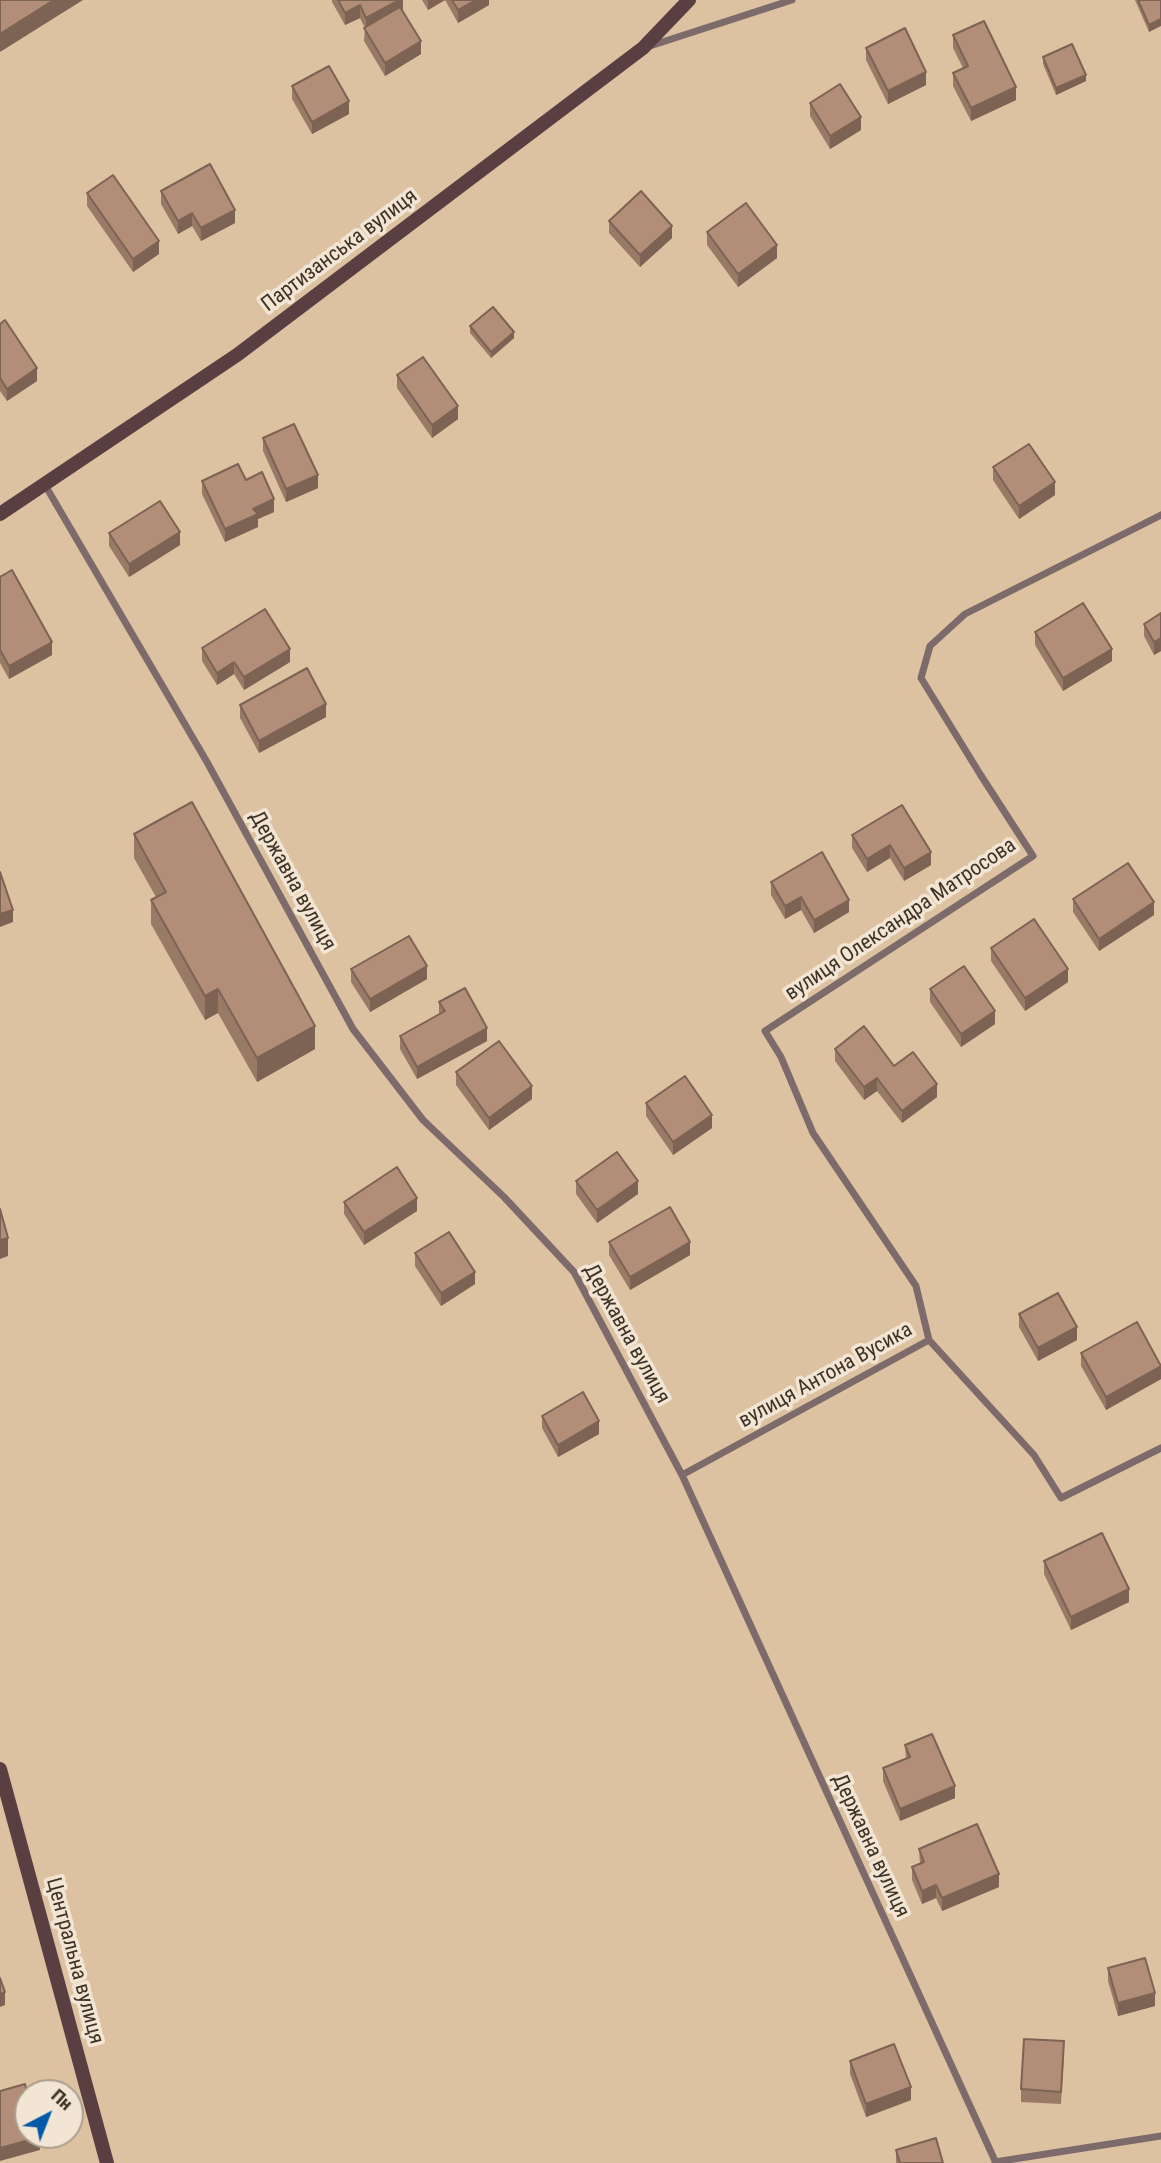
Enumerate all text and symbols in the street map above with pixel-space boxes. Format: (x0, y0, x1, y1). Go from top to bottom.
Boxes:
street label: Партизанська вулиця (257, 184, 423, 318)
street label: Державна вулиця (243, 807, 341, 955)
street label: вулиця Олександра Матросова (781, 833, 1021, 1007)
street label: Державна вулиця (577, 1260, 675, 1408)
street label: вулиця Антона Вусика (735, 1318, 917, 1434)
street label: Державна вулиця (826, 1770, 914, 1922)
street label: Центральна вулиця (40, 1875, 108, 2047)
north arrow (14, 2079, 84, 2149)
text: Пн (46, 2084, 78, 2115)

